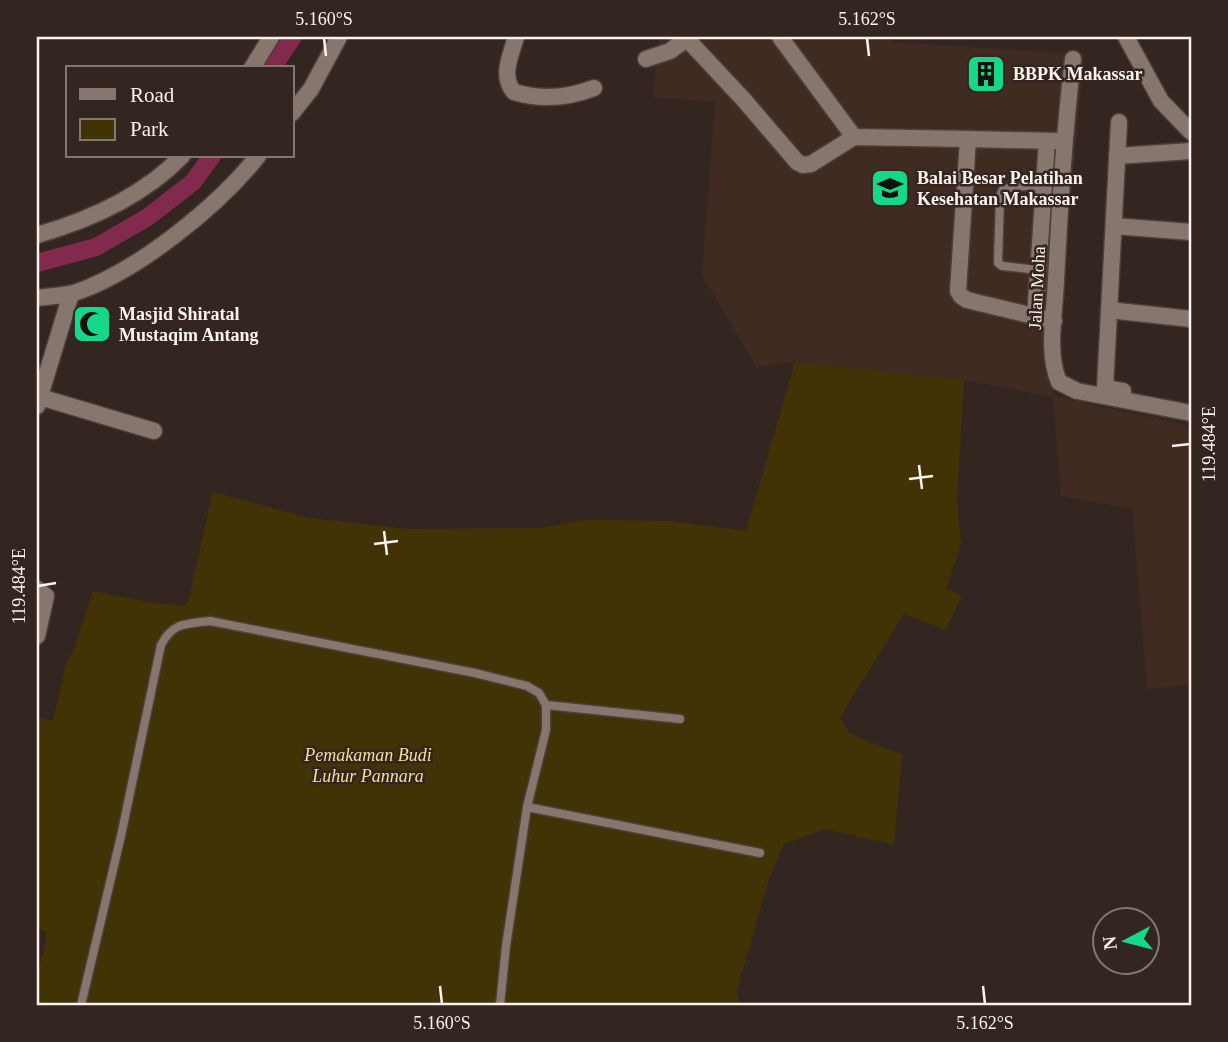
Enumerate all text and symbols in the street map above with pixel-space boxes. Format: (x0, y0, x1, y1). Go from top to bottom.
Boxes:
text: 5.160°S (295, 9, 353, 29)
text: 5.162°S (838, 9, 896, 29)
building icon: BBPK Makassar (965, 53, 1007, 95)
place label: BBPK Makassar (1013, 64, 1143, 84)
legend (66, 66, 294, 158)
text: Road (130, 83, 175, 107)
text: Park (130, 117, 169, 141)
school or university icon: Balai Besar Pelatihan Kesehatan Makassar (869, 167, 911, 209)
place label: Balai Besar Pelatihan Kesehatan Makassar (917, 168, 1083, 209)
street label: Jalan Moha (1025, 246, 1049, 330)
mosque icon: Masjid Shiratal Mustaqim Antang (71, 303, 113, 345)
place label: Masjid Shiratal Mustaqim Antang (119, 304, 259, 345)
text: 119.484°E (1199, 406, 1219, 482)
text: 119.484°E (9, 548, 29, 624)
park label: Pemakaman Budi Luhur Pannara (303, 745, 432, 786)
north arrow (1092, 906, 1162, 976)
text: N (1098, 935, 1121, 951)
text: 5.160°S (413, 1013, 471, 1033)
text: 5.162°S (956, 1013, 1014, 1033)

